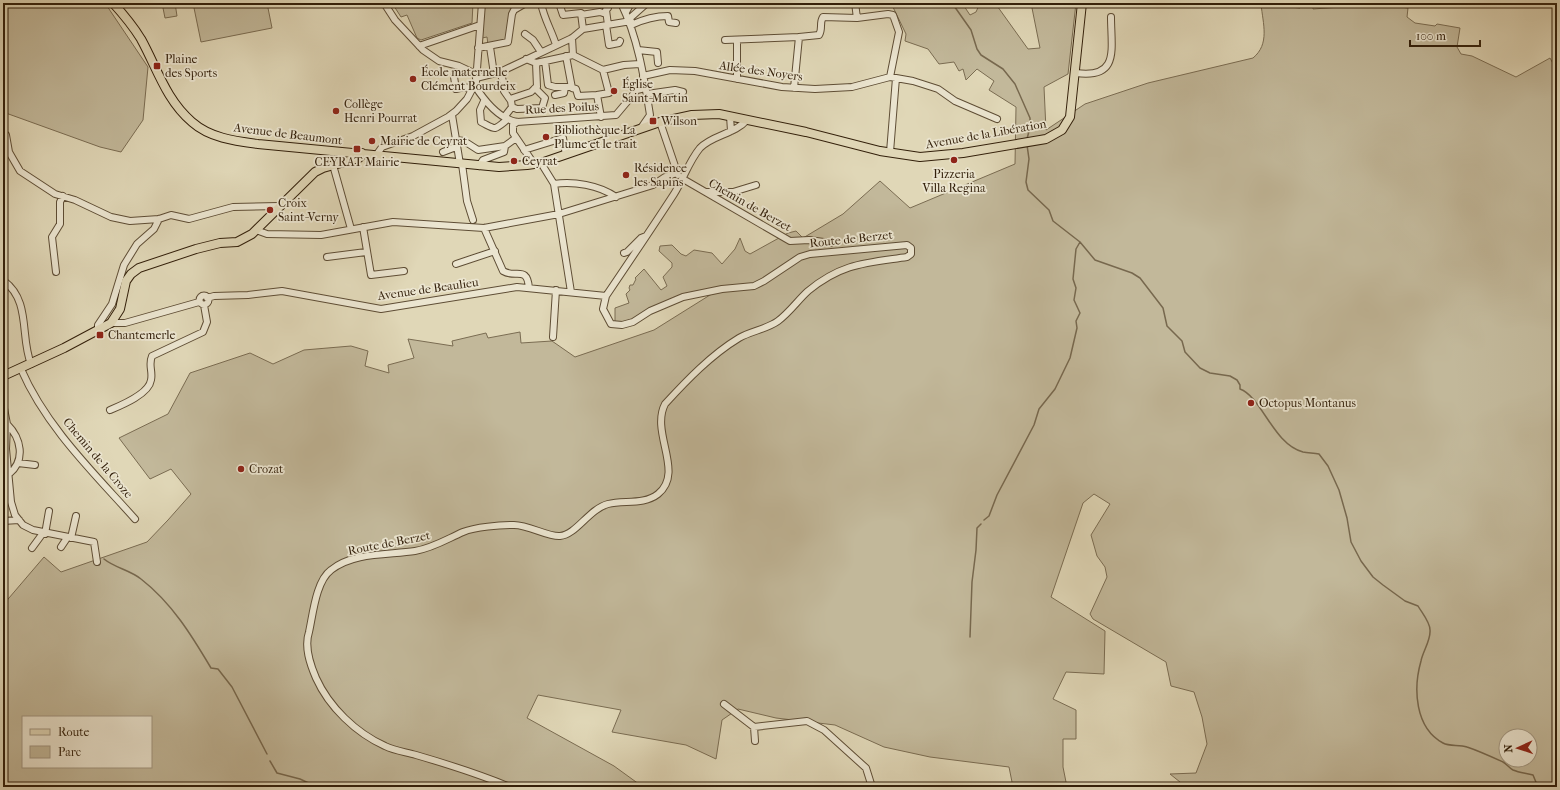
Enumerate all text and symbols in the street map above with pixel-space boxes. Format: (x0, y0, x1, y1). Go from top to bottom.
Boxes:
scale bar (1410, 22, 1480, 48)
text: 100 m (1416, 29, 1446, 43)
place label: Plaine des Sports (165, 52, 218, 80)
street label: Allée des Noyers (717, 58, 804, 84)
marker: Plaine des Sports (152, 61, 162, 71)
place label: École maternelle Clément Bourdeix (421, 64, 516, 93)
marker: École maternelle Clément Bourdeix (408, 74, 418, 84)
place label: Église Saint-Martin (622, 76, 688, 105)
marker: Église Saint-Martin (609, 86, 619, 96)
place label: Collège Henri Pourrat (344, 97, 418, 125)
street label: Rue des Poilus (525, 99, 600, 117)
marker: Collège Henri Pourrat (331, 106, 341, 116)
place label: Wilson (660, 114, 697, 128)
marker: Wilson (648, 116, 658, 126)
street label: Avenue de la Libération (924, 117, 1047, 152)
street label: Avenue de Beaumont (232, 120, 344, 148)
place label: Bibliothèque La Plume et le trait (554, 123, 638, 151)
marker: Bibliothèque La Plume et le trait (541, 132, 551, 142)
place label: Mairie de Ceyrat (380, 134, 468, 148)
marker: Mairie de Ceyrat (367, 136, 377, 146)
marker: CEYRAT Mairie (352, 144, 362, 154)
place label: Ceyrat (522, 154, 558, 168)
place label: CEYRAT Mairie (315, 155, 400, 169)
marker: Pizzeria Villa Regina (949, 155, 959, 165)
marker: Ceyrat (509, 156, 519, 166)
place label: Résidence les Sapins (633, 161, 687, 189)
place label: Pizzeria Villa Regina (921, 167, 986, 195)
marker: Résidence les Sapins (621, 170, 631, 180)
street label: Chemin de Berzet (706, 176, 794, 235)
place label: Croix Saint-Verny (278, 196, 339, 224)
marker: Croix Saint-Verny (265, 205, 275, 215)
street label: Route de Berzet (809, 228, 894, 250)
street label: Avenue de Beaulieu (376, 275, 480, 303)
place label: Chantemerle (108, 328, 176, 342)
marker: Chantemerle (95, 330, 105, 340)
place label: Octopus Montanus (1259, 396, 1357, 410)
marker: Octopus Montanus (1246, 398, 1256, 408)
street label: Chemin de la Croze (60, 415, 136, 501)
place label: Crozat (249, 462, 284, 476)
marker: Crozat (236, 464, 246, 474)
street label: Route de Berzet (347, 528, 432, 558)
legend (22, 716, 152, 768)
text: Route (58, 725, 90, 739)
north arrow (1498, 728, 1538, 768)
text: N (1502, 743, 1515, 753)
text: Parc (58, 745, 81, 759)

